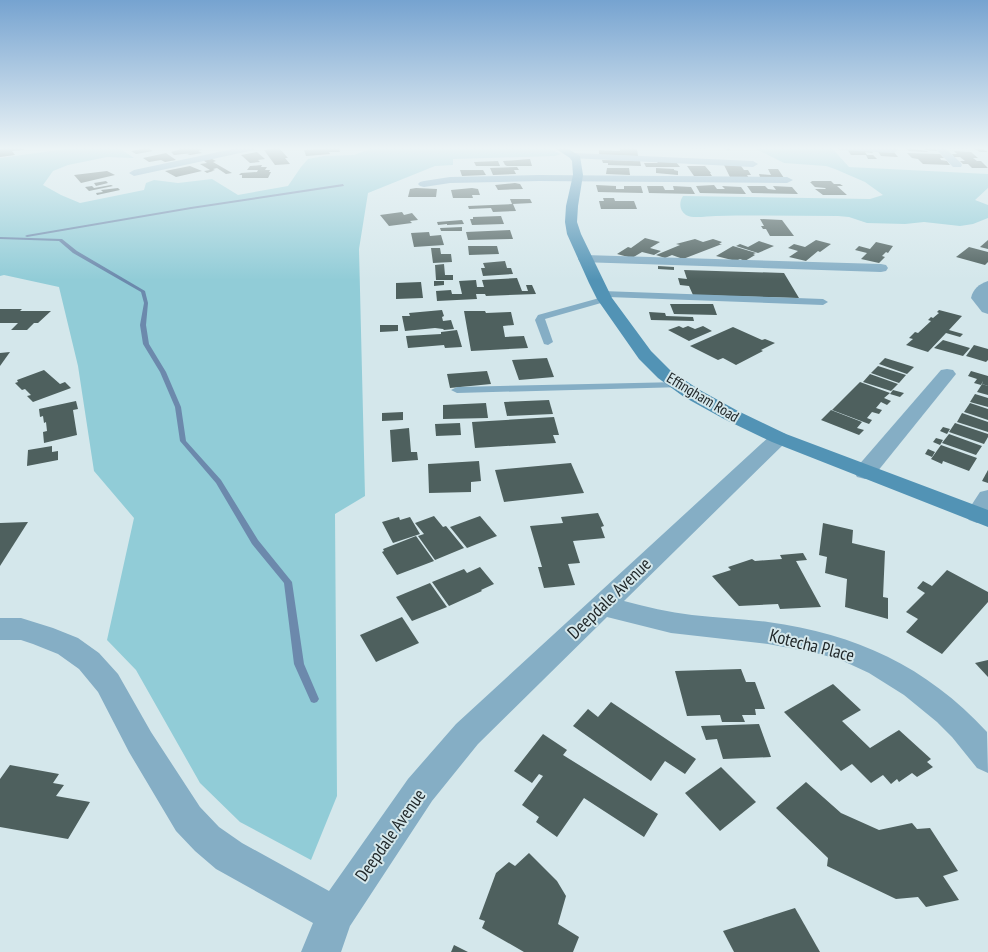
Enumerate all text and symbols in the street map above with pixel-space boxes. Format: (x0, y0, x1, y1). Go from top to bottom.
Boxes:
street label: Effingham Road (663, 368, 743, 426)
street label: Deepdale Avenue (562, 552, 656, 644)
street label: Kotecha Place (767, 623, 857, 667)
street label: Deepdale Avenue (350, 784, 430, 886)

